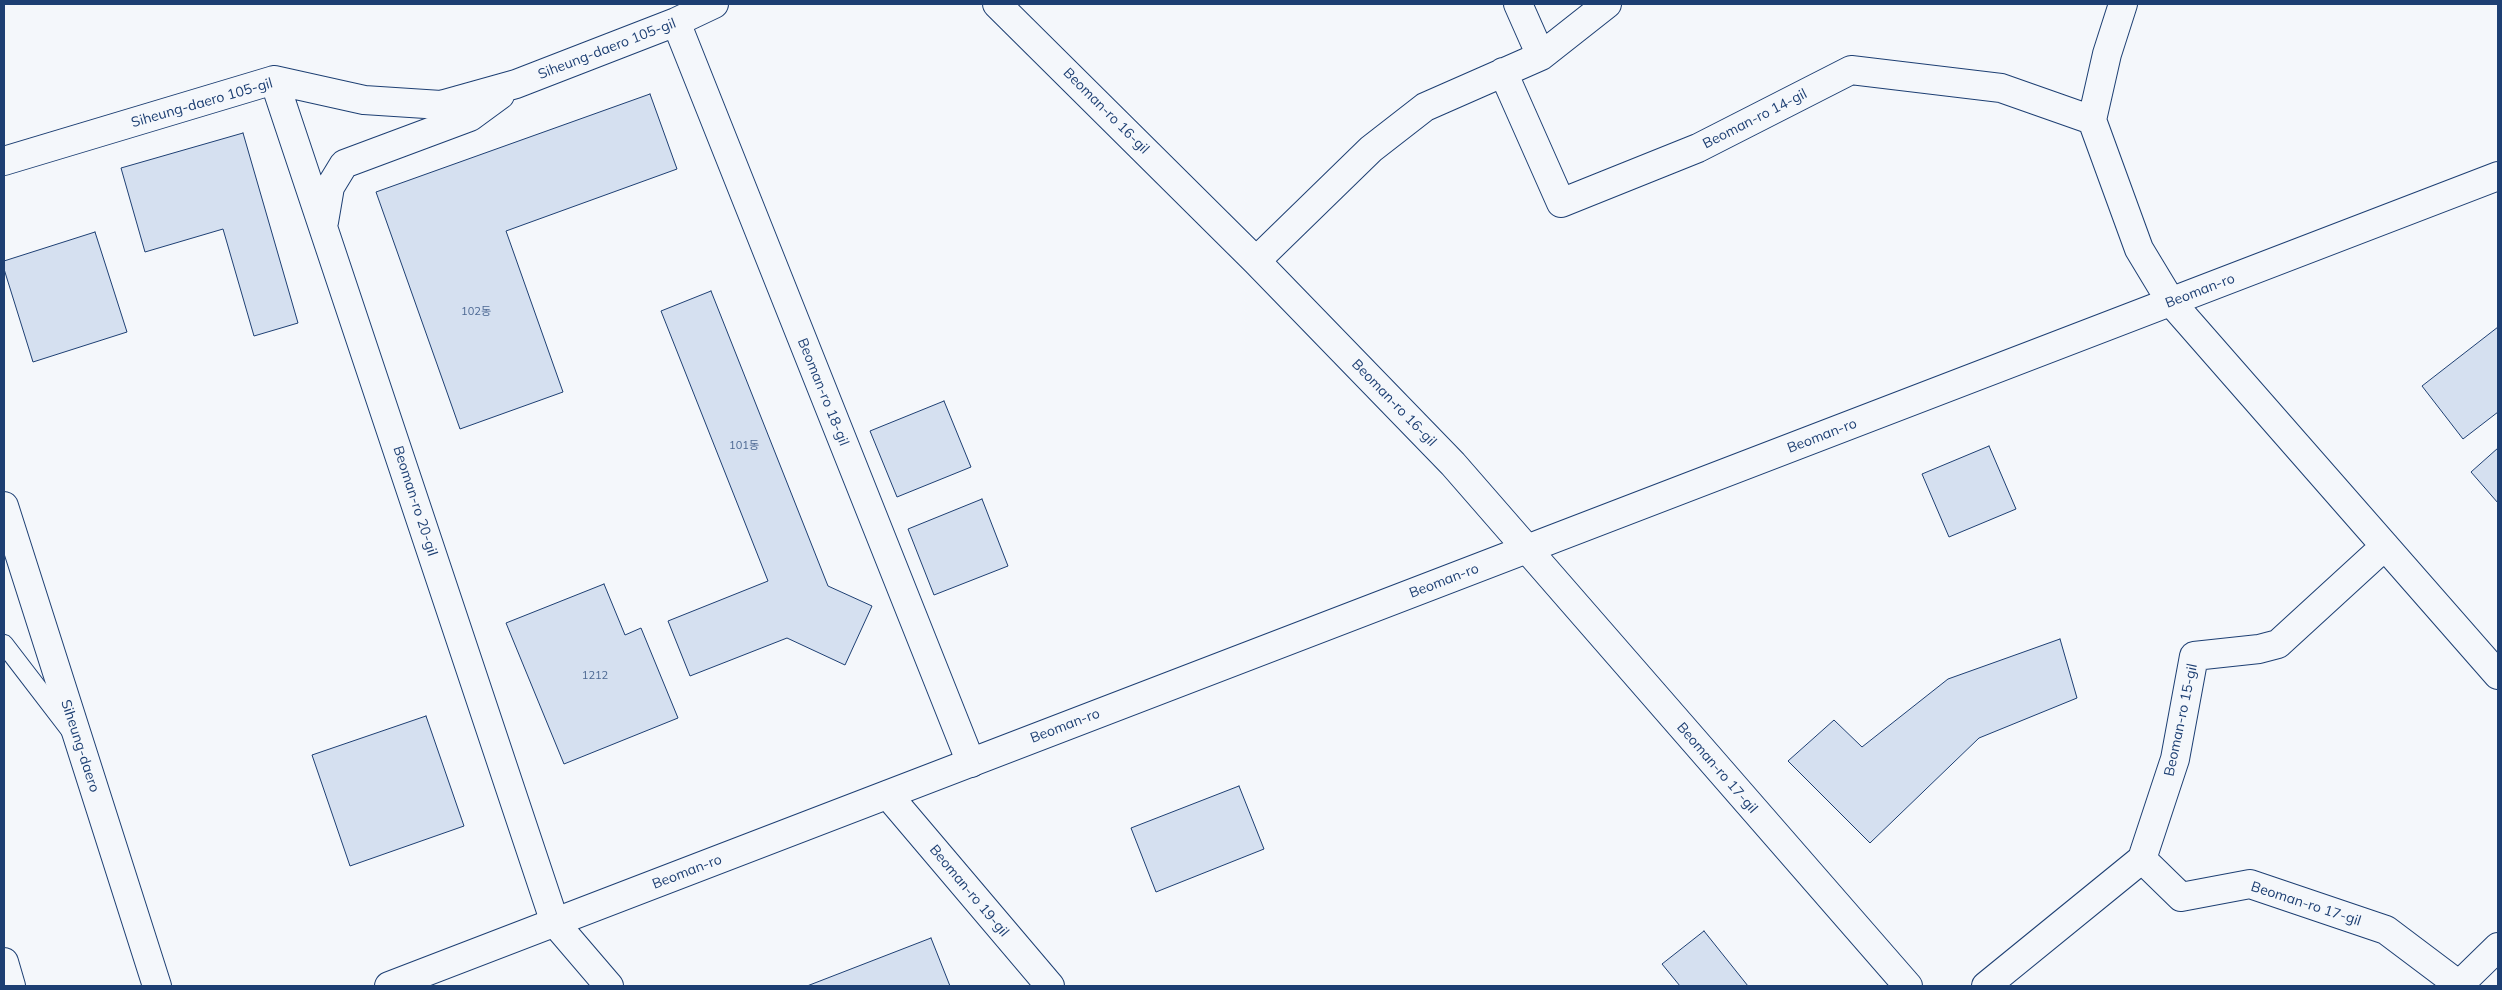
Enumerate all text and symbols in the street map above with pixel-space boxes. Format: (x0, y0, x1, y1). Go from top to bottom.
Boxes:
street label: Siheung-daero 105-gil (536, 15, 678, 83)
street label: Beoman-ro 16-gil (1059, 64, 1153, 158)
street label: Siheung-daero 105-gil (129, 75, 275, 131)
street label: Beoman-ro 14-gil (1700, 85, 1810, 153)
street label: Beoman-ro (2163, 270, 2237, 312)
house number: 102동 (461, 305, 491, 319)
street label: Beoman-ro 18-gil (794, 336, 852, 448)
street label: Beoman-ro 16-gil (1348, 356, 1440, 450)
street label: Beoman-ro (1785, 415, 1859, 457)
house number: 101동 (729, 439, 759, 453)
street label: Beoman-ro 20-gil (389, 444, 441, 558)
street label: Beoman-ro (1407, 560, 1481, 602)
street label: Beoman-ro 15-gil (2161, 662, 2201, 778)
house number: 1212 (582, 669, 608, 683)
street label: Siheung-daero (57, 698, 103, 794)
street label: Beoman-ro (1028, 705, 1102, 747)
street label: Beoman-ro 17-gil (1673, 719, 1761, 817)
street label: Beoman-ro 19-gil (926, 842, 1012, 940)
street label: Beoman-ro (650, 851, 724, 893)
street label: Beoman-ro 17-gil (2249, 878, 2363, 930)

